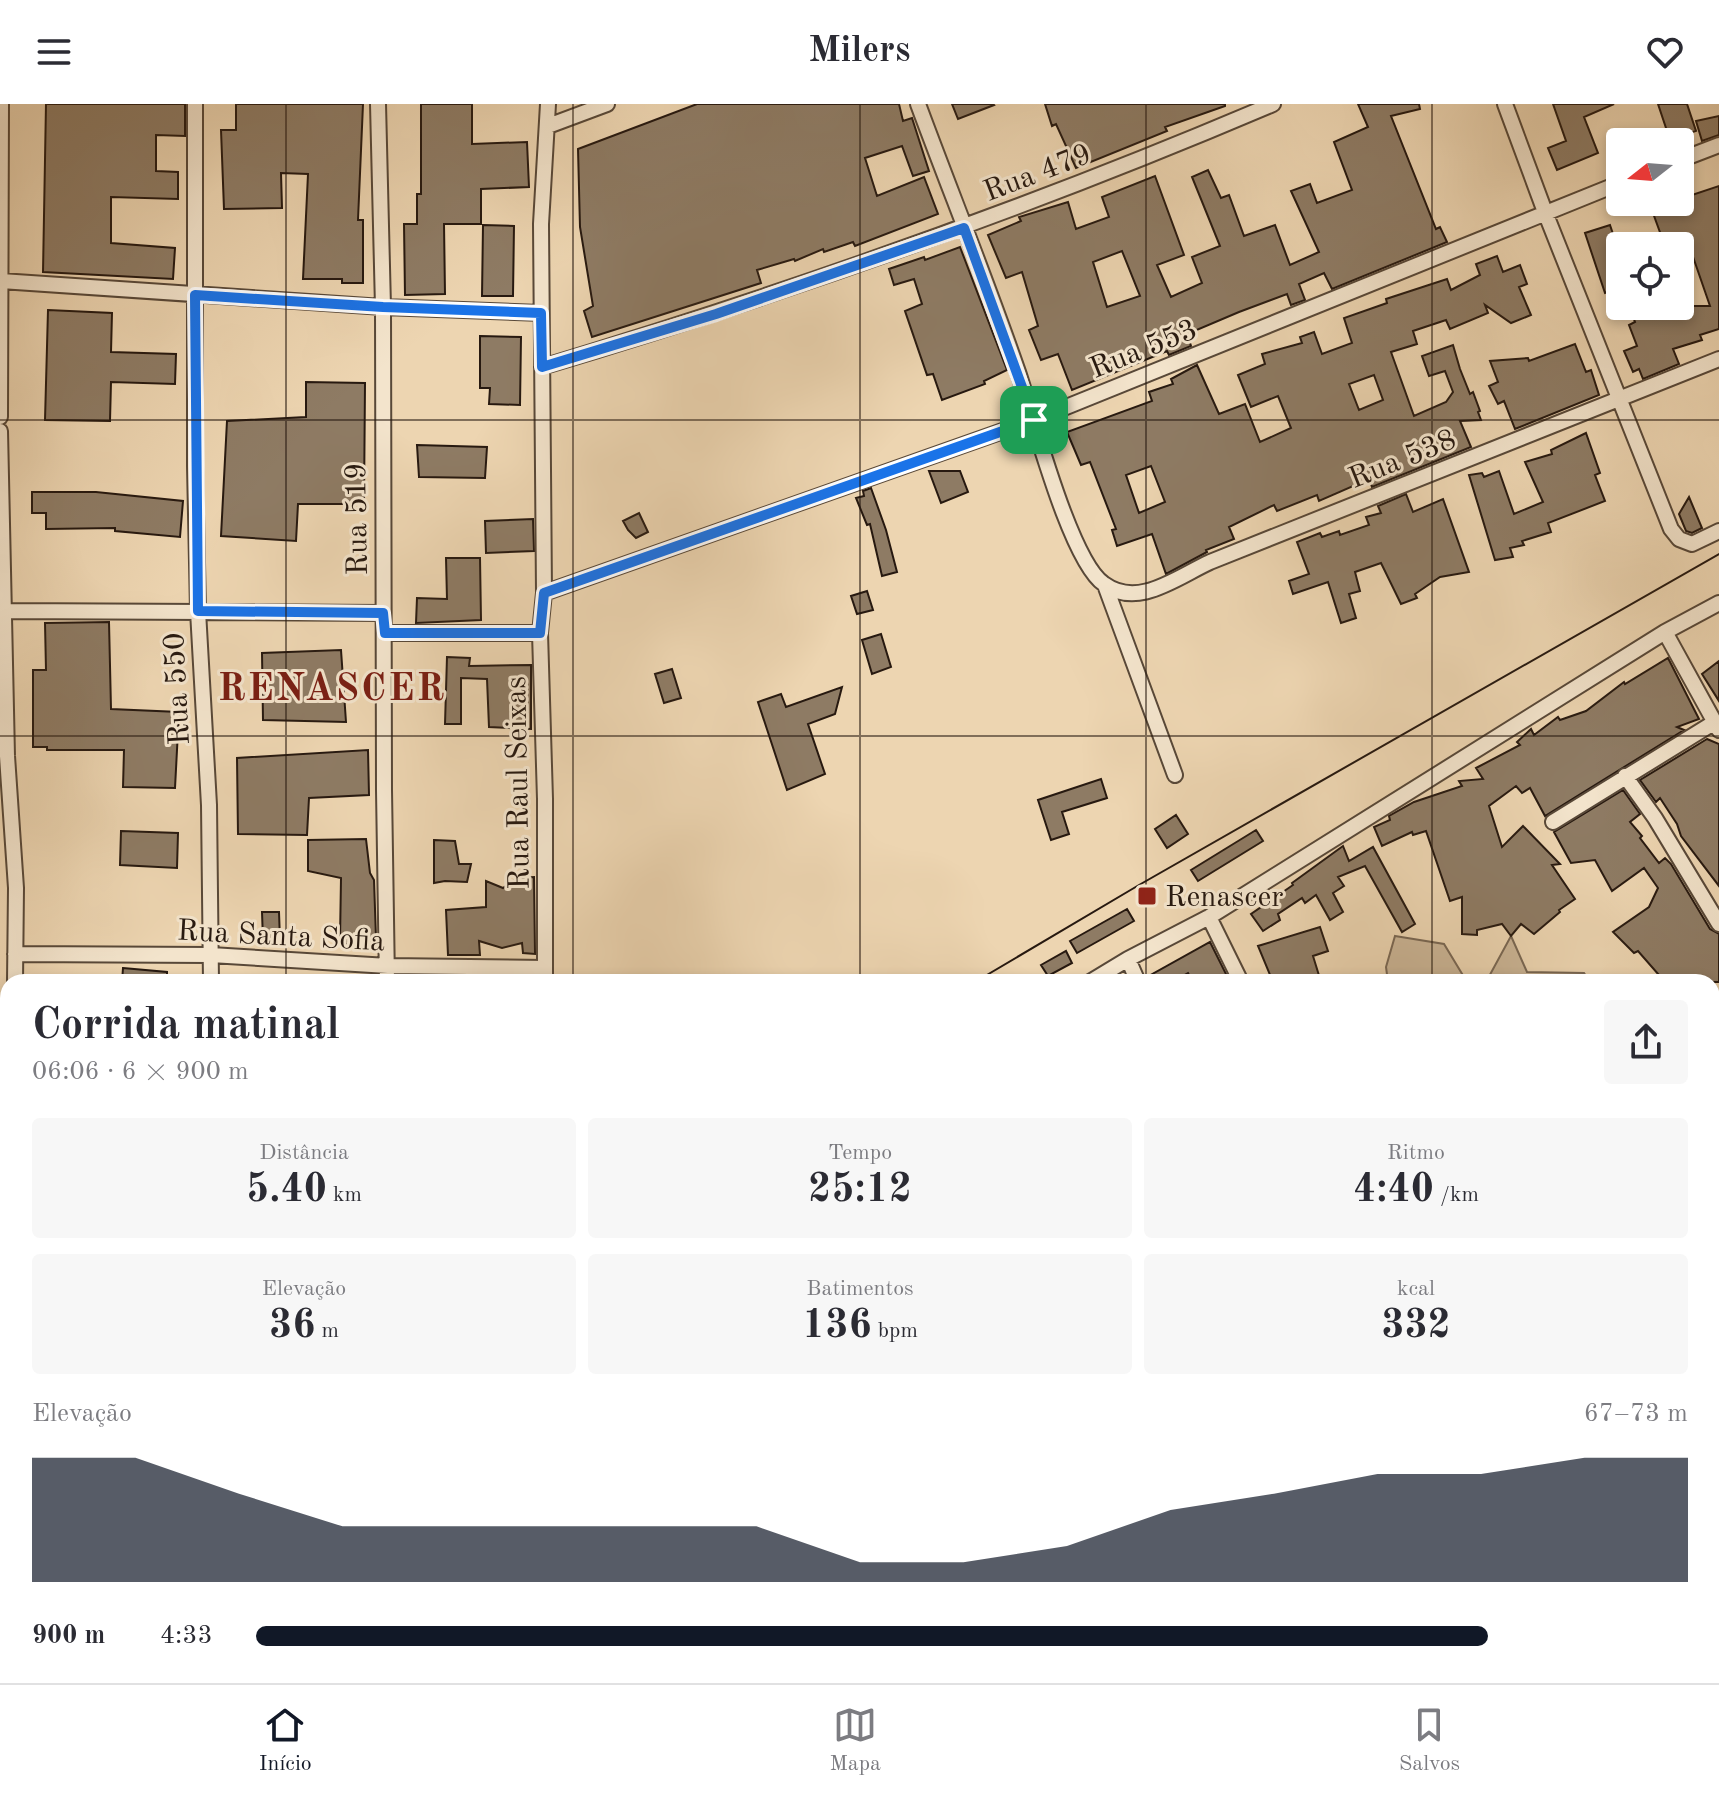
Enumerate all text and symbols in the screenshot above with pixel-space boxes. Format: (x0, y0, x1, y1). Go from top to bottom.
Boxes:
icon: menu (32, 30, 76, 74)
icon: heart (1643, 30, 1687, 74)
text: Milers (809, 34, 910, 70)
north arrow (1606, 128, 1694, 216)
map controls (1606, 128, 1694, 320)
street label: Rua 479 (980, 140, 1096, 208)
button: locate (1606, 232, 1694, 320)
street label: Rua 553 (1086, 315, 1202, 385)
pin (1000, 386, 1068, 454)
icon: arrive (1012, 398, 1056, 442)
street label: Rua 538 (1345, 425, 1461, 495)
street label: Rua 519 (342, 462, 374, 576)
street label: Rua 550 (160, 632, 196, 746)
district label: RENASCER (218, 671, 446, 709)
street label: Rua Raul Seixas (502, 676, 536, 890)
place label: Renascer (1165, 883, 1284, 913)
marker: Renascer (1136, 885, 1158, 907)
street label: Rua Santa Sofia (176, 917, 386, 957)
button: share (1604, 1000, 1688, 1084)
text: Corrida matinal (32, 1004, 340, 1048)
text: 06:06 · 6 × 900 m (32, 1059, 249, 1085)
text: Distância (259, 1142, 349, 1164)
text: Tempo (828, 1142, 892, 1164)
text: Ritmo (1387, 1142, 1445, 1164)
text: 5.40 (246, 1171, 327, 1211)
text: 25:12 (808, 1171, 912, 1211)
text: 4:40 (1353, 1171, 1434, 1211)
text: km (327, 1184, 362, 1206)
text: /km (1434, 1184, 1479, 1206)
text: Elevação (262, 1278, 346, 1300)
text: Batimentos (806, 1278, 914, 1300)
text: kcal (1397, 1278, 1435, 1300)
text: 36 (269, 1307, 315, 1347)
text: 136 (802, 1307, 872, 1347)
text: 332 (1381, 1307, 1451, 1347)
text: m (315, 1320, 339, 1342)
text: bpm (872, 1320, 918, 1342)
text: Elevação (32, 1401, 132, 1427)
text: 67–73 m (1584, 1401, 1688, 1427)
text: 900 m (32, 1623, 105, 1649)
text: 4:33 (160, 1623, 213, 1649)
tab: Início (259, 1703, 312, 1778)
tab: Mapa (829, 1703, 881, 1778)
tab: Salvos (1399, 1703, 1460, 1778)

